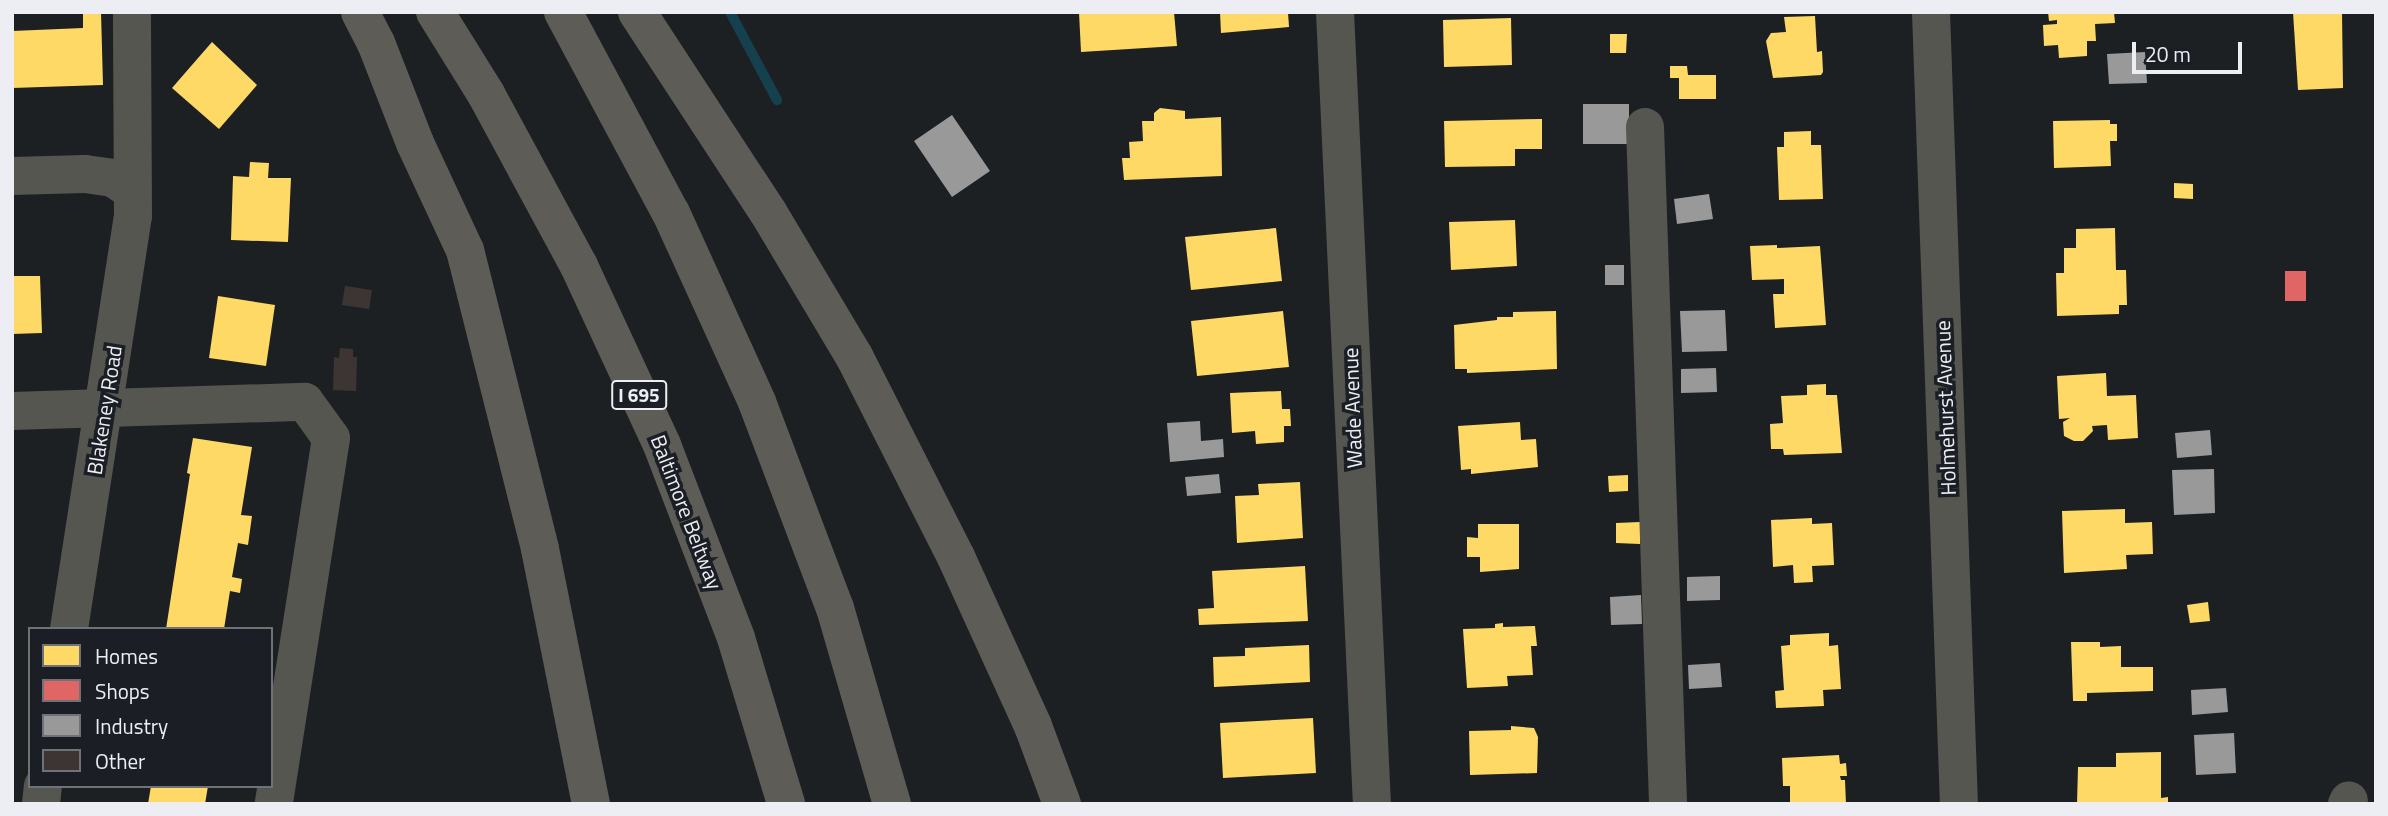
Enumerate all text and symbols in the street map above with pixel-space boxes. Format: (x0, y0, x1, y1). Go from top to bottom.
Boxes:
scale bar (2136, 28, 2246, 72)
text: 20 m (2145, 38, 2191, 70)
street label: Holmehurst Avenue (1929, 320, 1961, 496)
street label: Blakeney Road (81, 344, 127, 476)
street label: Wade Avenue (1337, 347, 1367, 469)
road number: I 695 (611, 380, 667, 410)
street label: Baltimore Beltway (646, 431, 728, 593)
legend (28, 627, 273, 788)
text: Homes (95, 640, 158, 672)
text: Shops (95, 675, 150, 707)
text: Industry (95, 710, 168, 742)
text: Other (95, 745, 145, 777)

